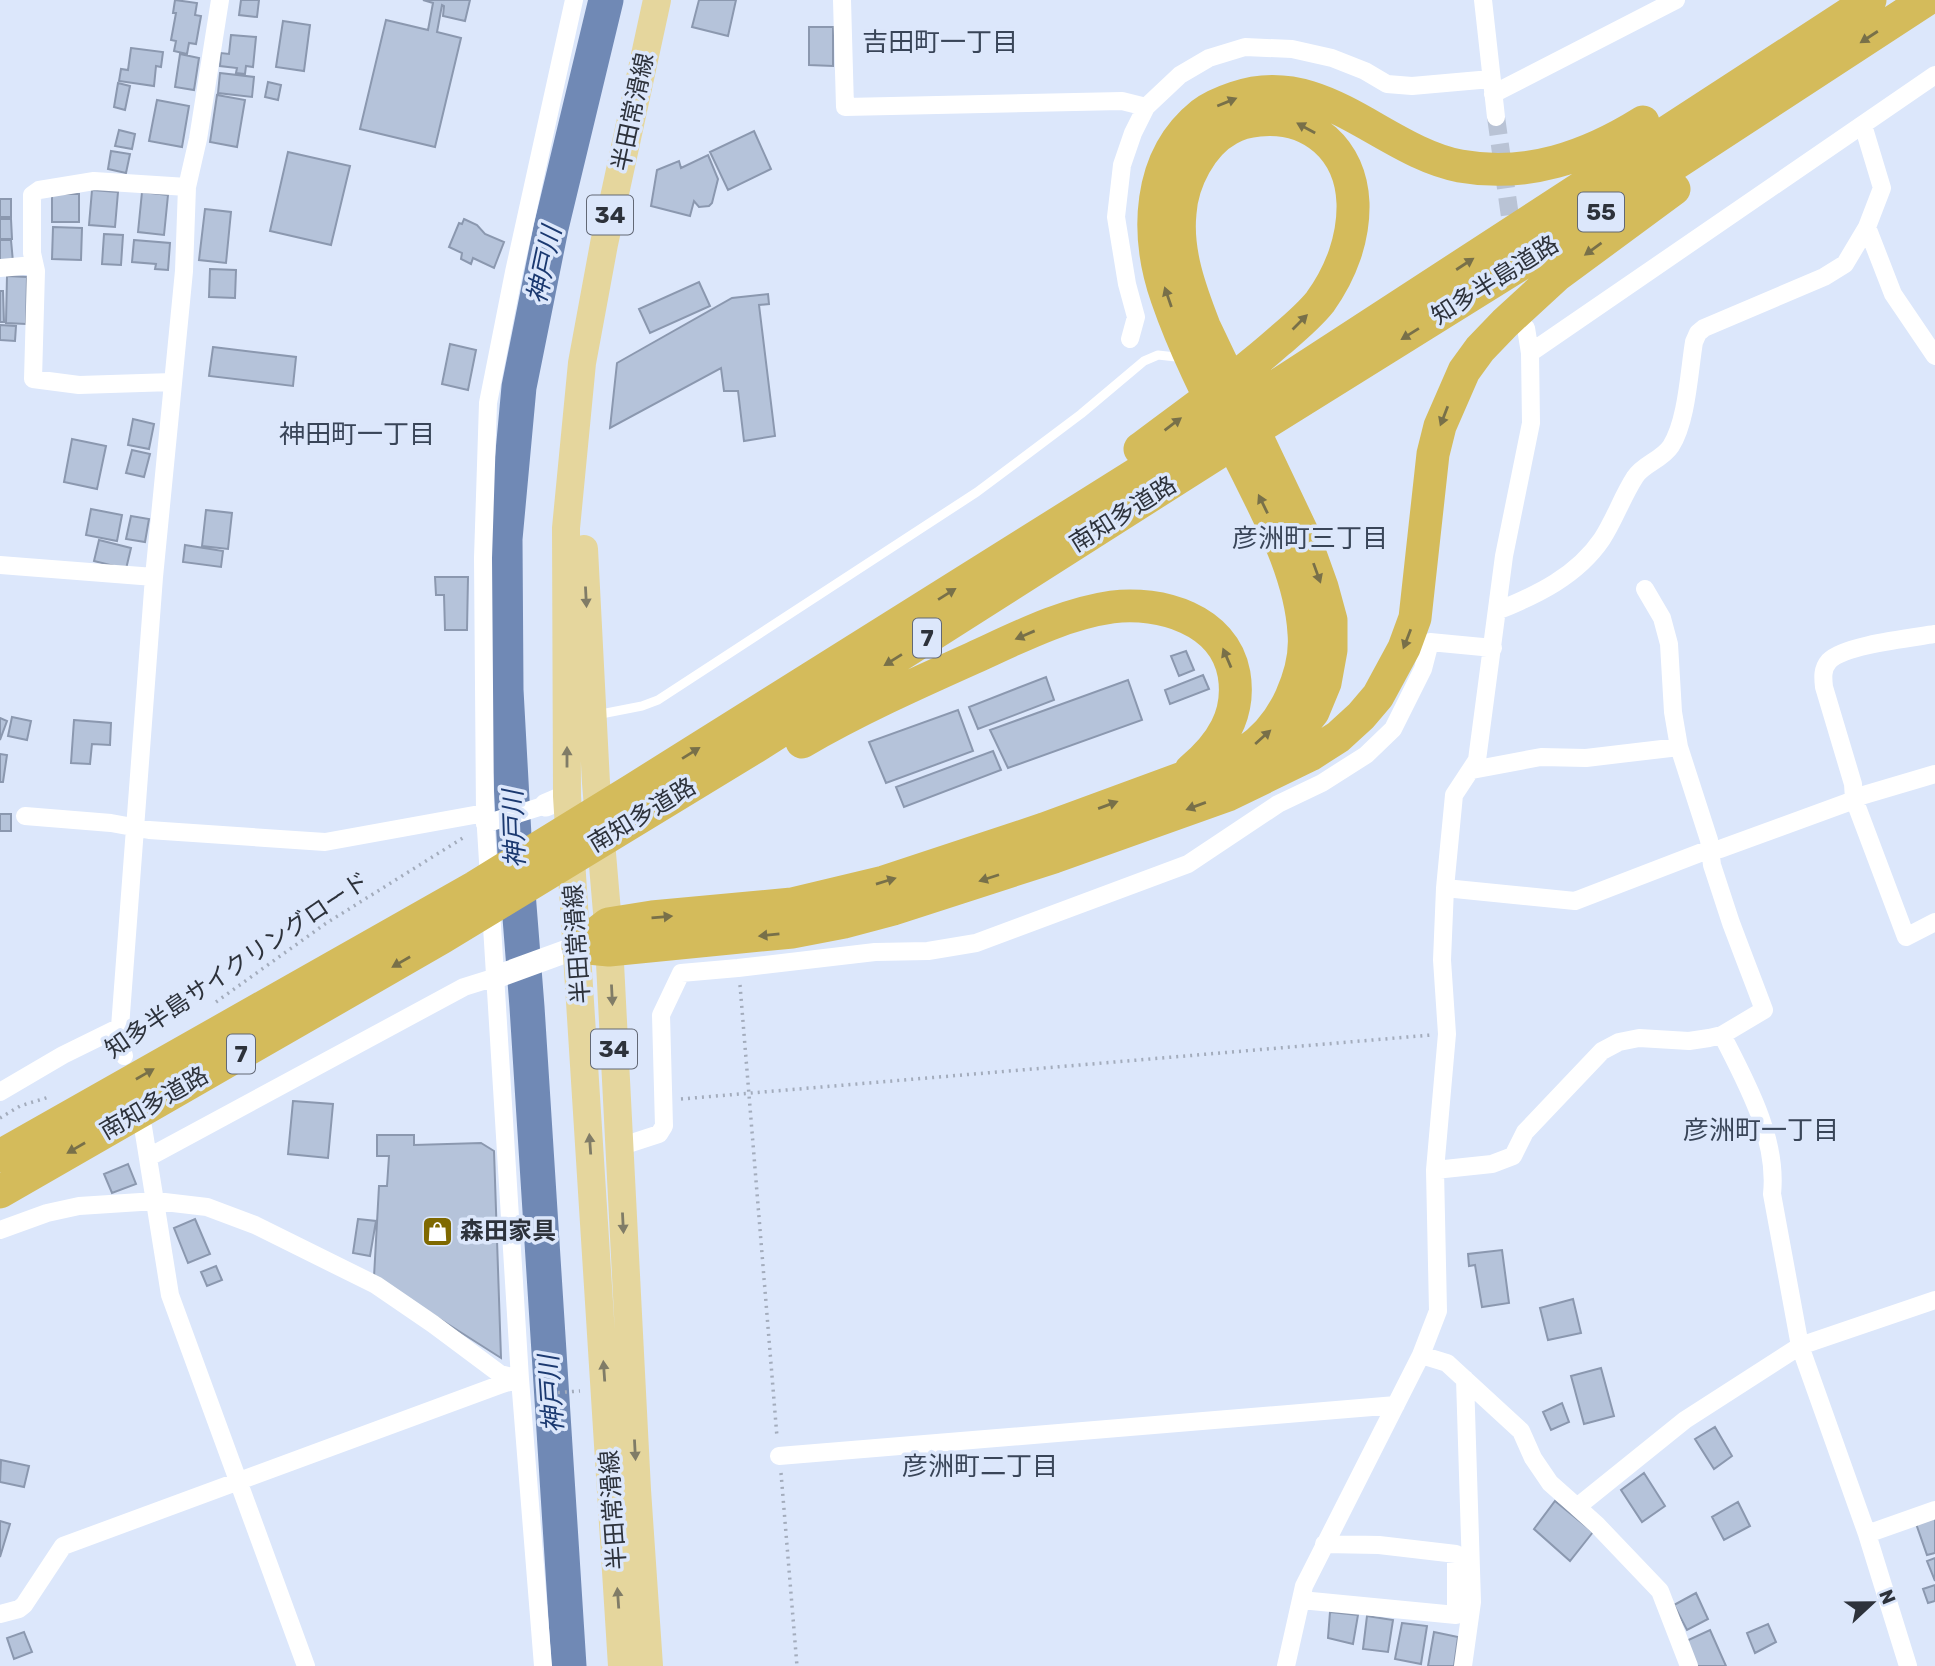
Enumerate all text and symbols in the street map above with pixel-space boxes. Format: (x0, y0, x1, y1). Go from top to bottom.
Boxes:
district label: 吉田町一丁目 (862, 27, 1018, 58)
one-way arrow (1859, 31, 1879, 44)
street label: 半田常滑線 (607, 50, 659, 174)
one-way arrow (1217, 96, 1238, 107)
one-way arrow (1297, 122, 1316, 134)
road number: 55 (1578, 192, 1624, 232)
road number: 34 (587, 196, 633, 234)
water label: 神戸川 (521, 221, 568, 306)
street label: 知多半島道路 (1427, 230, 1563, 330)
one-way arrow (1584, 242, 1602, 256)
one-way arrow (1455, 257, 1474, 270)
one-way arrow (1162, 287, 1173, 308)
one-way arrow (1292, 313, 1309, 330)
one-way arrow (1401, 327, 1420, 340)
one-way arrow (1438, 405, 1449, 426)
one-way arrow (1163, 416, 1181, 431)
district label: 神田町一丁目 (279, 419, 435, 450)
street label: 南知多道路 (1065, 470, 1181, 558)
one-way arrow (1257, 494, 1268, 514)
district label: 彦洲町三丁目 (1232, 523, 1388, 554)
one-way arrow (1312, 563, 1323, 584)
one-way arrow (581, 587, 592, 609)
one-way arrow (937, 587, 956, 600)
road number: 7 (913, 618, 941, 658)
one-way arrow (1014, 629, 1035, 640)
one-way arrow (1401, 629, 1412, 650)
one-way arrow (1221, 648, 1233, 668)
one-way arrow (883, 653, 902, 666)
one-way arrow (1254, 729, 1272, 745)
one-way arrow (561, 745, 573, 767)
one-way arrow (682, 747, 701, 760)
street label: 南知多道路 (583, 772, 701, 858)
water label: 神戸川 (498, 786, 531, 869)
one-way arrow (1097, 800, 1118, 811)
one-way arrow (1185, 801, 1206, 812)
street label: 知多半島サイクリングロード (100, 866, 374, 1064)
one-way arrow (978, 873, 999, 884)
one-way arrow (876, 876, 897, 886)
street label: 半田常滑線 (559, 883, 595, 1005)
one-way arrow (651, 911, 673, 922)
one-way arrow (758, 930, 780, 941)
one-way arrow (392, 955, 411, 968)
one-way arrow (606, 985, 617, 1007)
road number: 34 (591, 1030, 637, 1068)
road number: 7 (227, 1035, 255, 1074)
street label: 南知多道路 (95, 1061, 213, 1145)
one-way arrow (135, 1068, 154, 1080)
district label: 彦洲町一丁目 (1683, 1115, 1839, 1146)
one-way arrow (584, 1133, 595, 1155)
one-way arrow (67, 1142, 86, 1154)
one-way arrow (618, 1212, 629, 1234)
shop icon: 森田家具 (420, 1214, 454, 1248)
place label: 森田家具 (460, 1217, 556, 1245)
water label: 神戸川 (533, 1351, 570, 1434)
one-way arrow (598, 1360, 609, 1382)
one-way arrow (630, 1439, 641, 1461)
street label: 半田常滑線 (595, 1449, 631, 1571)
district label: 彦洲町二丁目 (902, 1451, 1058, 1482)
north arrow (1837, 1568, 1907, 1638)
text: N (1874, 1586, 1901, 1607)
one-way arrow (612, 1587, 623, 1609)

